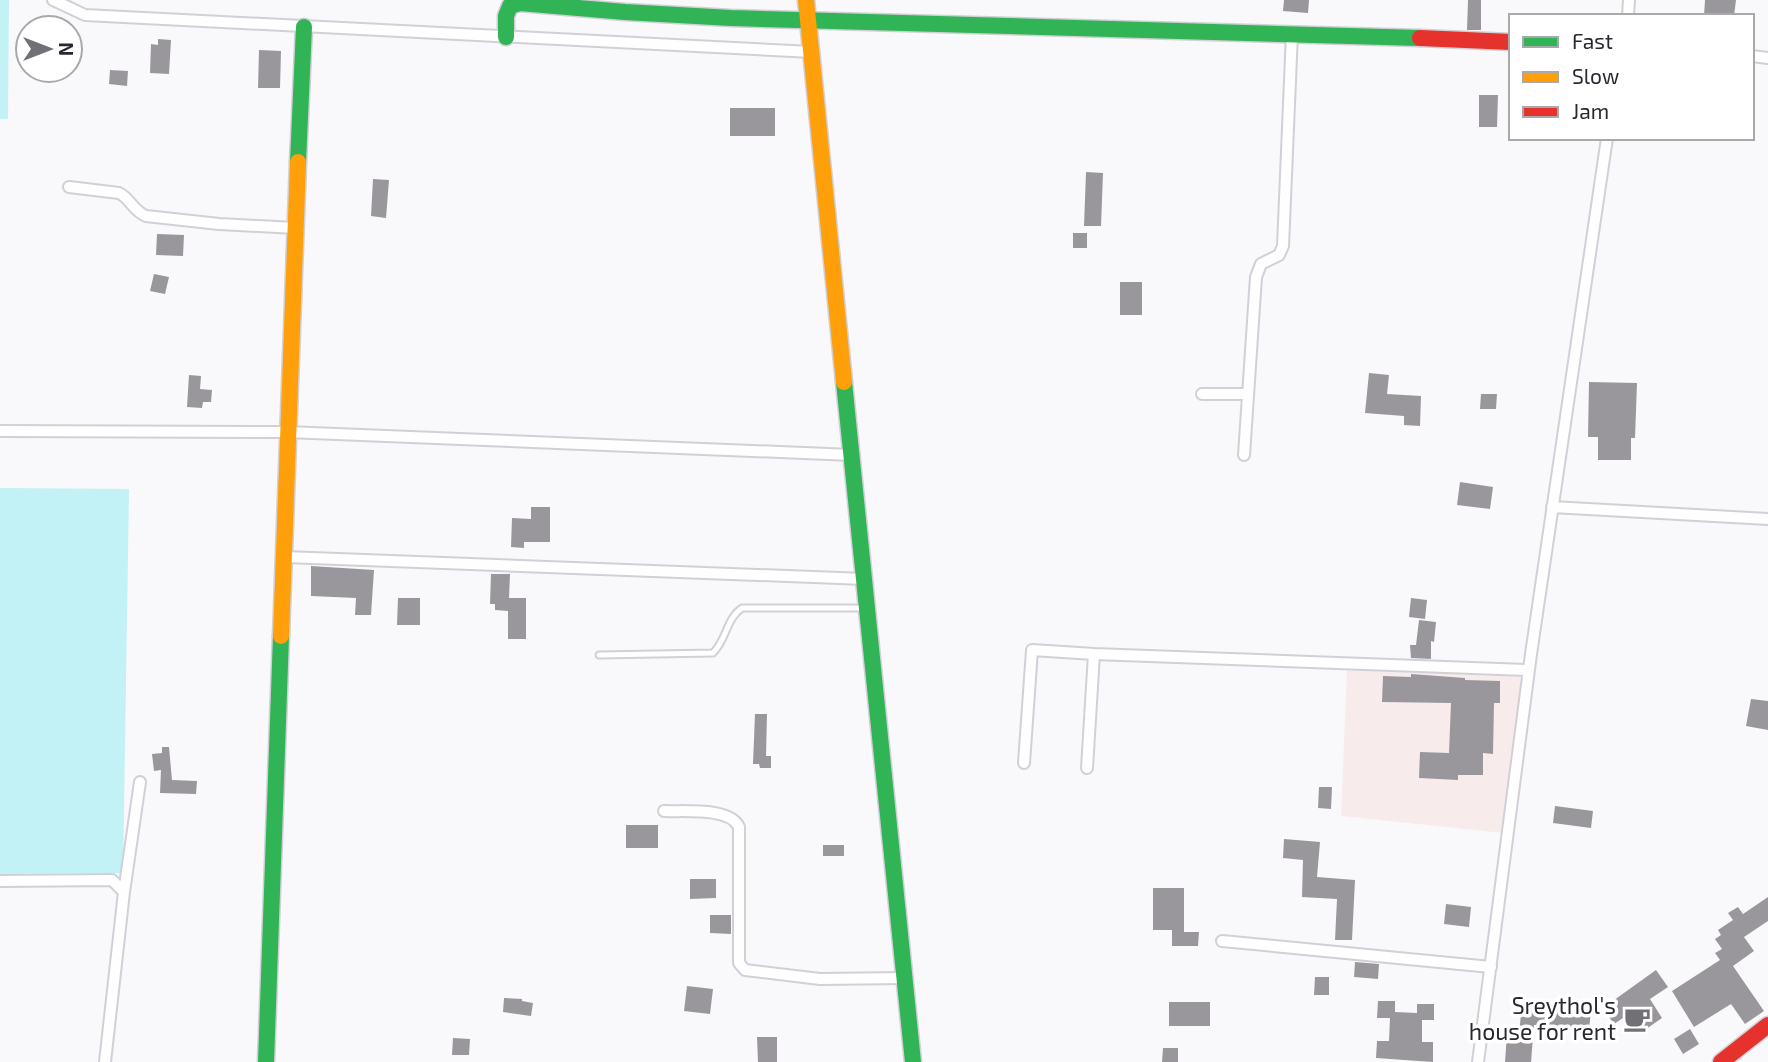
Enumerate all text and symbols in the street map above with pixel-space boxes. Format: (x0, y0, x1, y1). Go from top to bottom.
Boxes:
north arrow (14, 14, 84, 84)
legend (1509, 14, 1754, 140)
text: Fast (1572, 28, 1613, 53)
text: N (55, 42, 78, 56)
text: Slow (1572, 63, 1619, 88)
text: Jam (1572, 98, 1609, 123)
place label: Sreythol's house for rent (1469, 991, 1616, 1045)
cafe icon: Sreythol's house for rent (1622, 1004, 1652, 1034)

